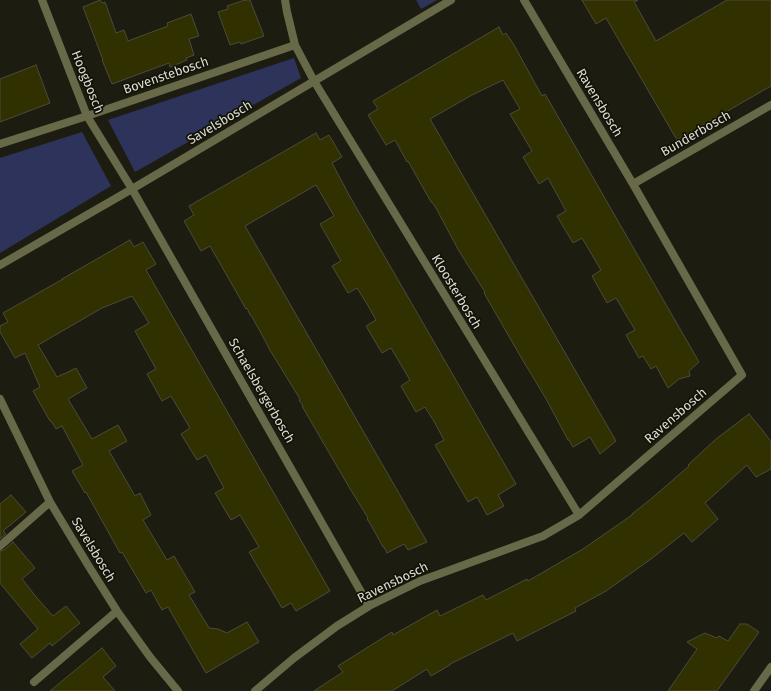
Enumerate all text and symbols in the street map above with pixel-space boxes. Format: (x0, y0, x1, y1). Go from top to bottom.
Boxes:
street label: Hoogbosch (67, 48, 107, 116)
street label: Bovenstebosch (121, 54, 211, 98)
street label: Ravensbosch (572, 66, 626, 140)
street label: Savelsbosch (185, 98, 255, 148)
street label: Bunderbosch (658, 108, 734, 160)
street label: Kloosterbosch (428, 252, 484, 332)
street label: Schaelsbergerbosch (225, 336, 297, 446)
street label: Ravensbosch (642, 385, 710, 447)
street label: Savelsbosch (68, 515, 118, 585)
street label: Ravensbosch (355, 559, 431, 607)

